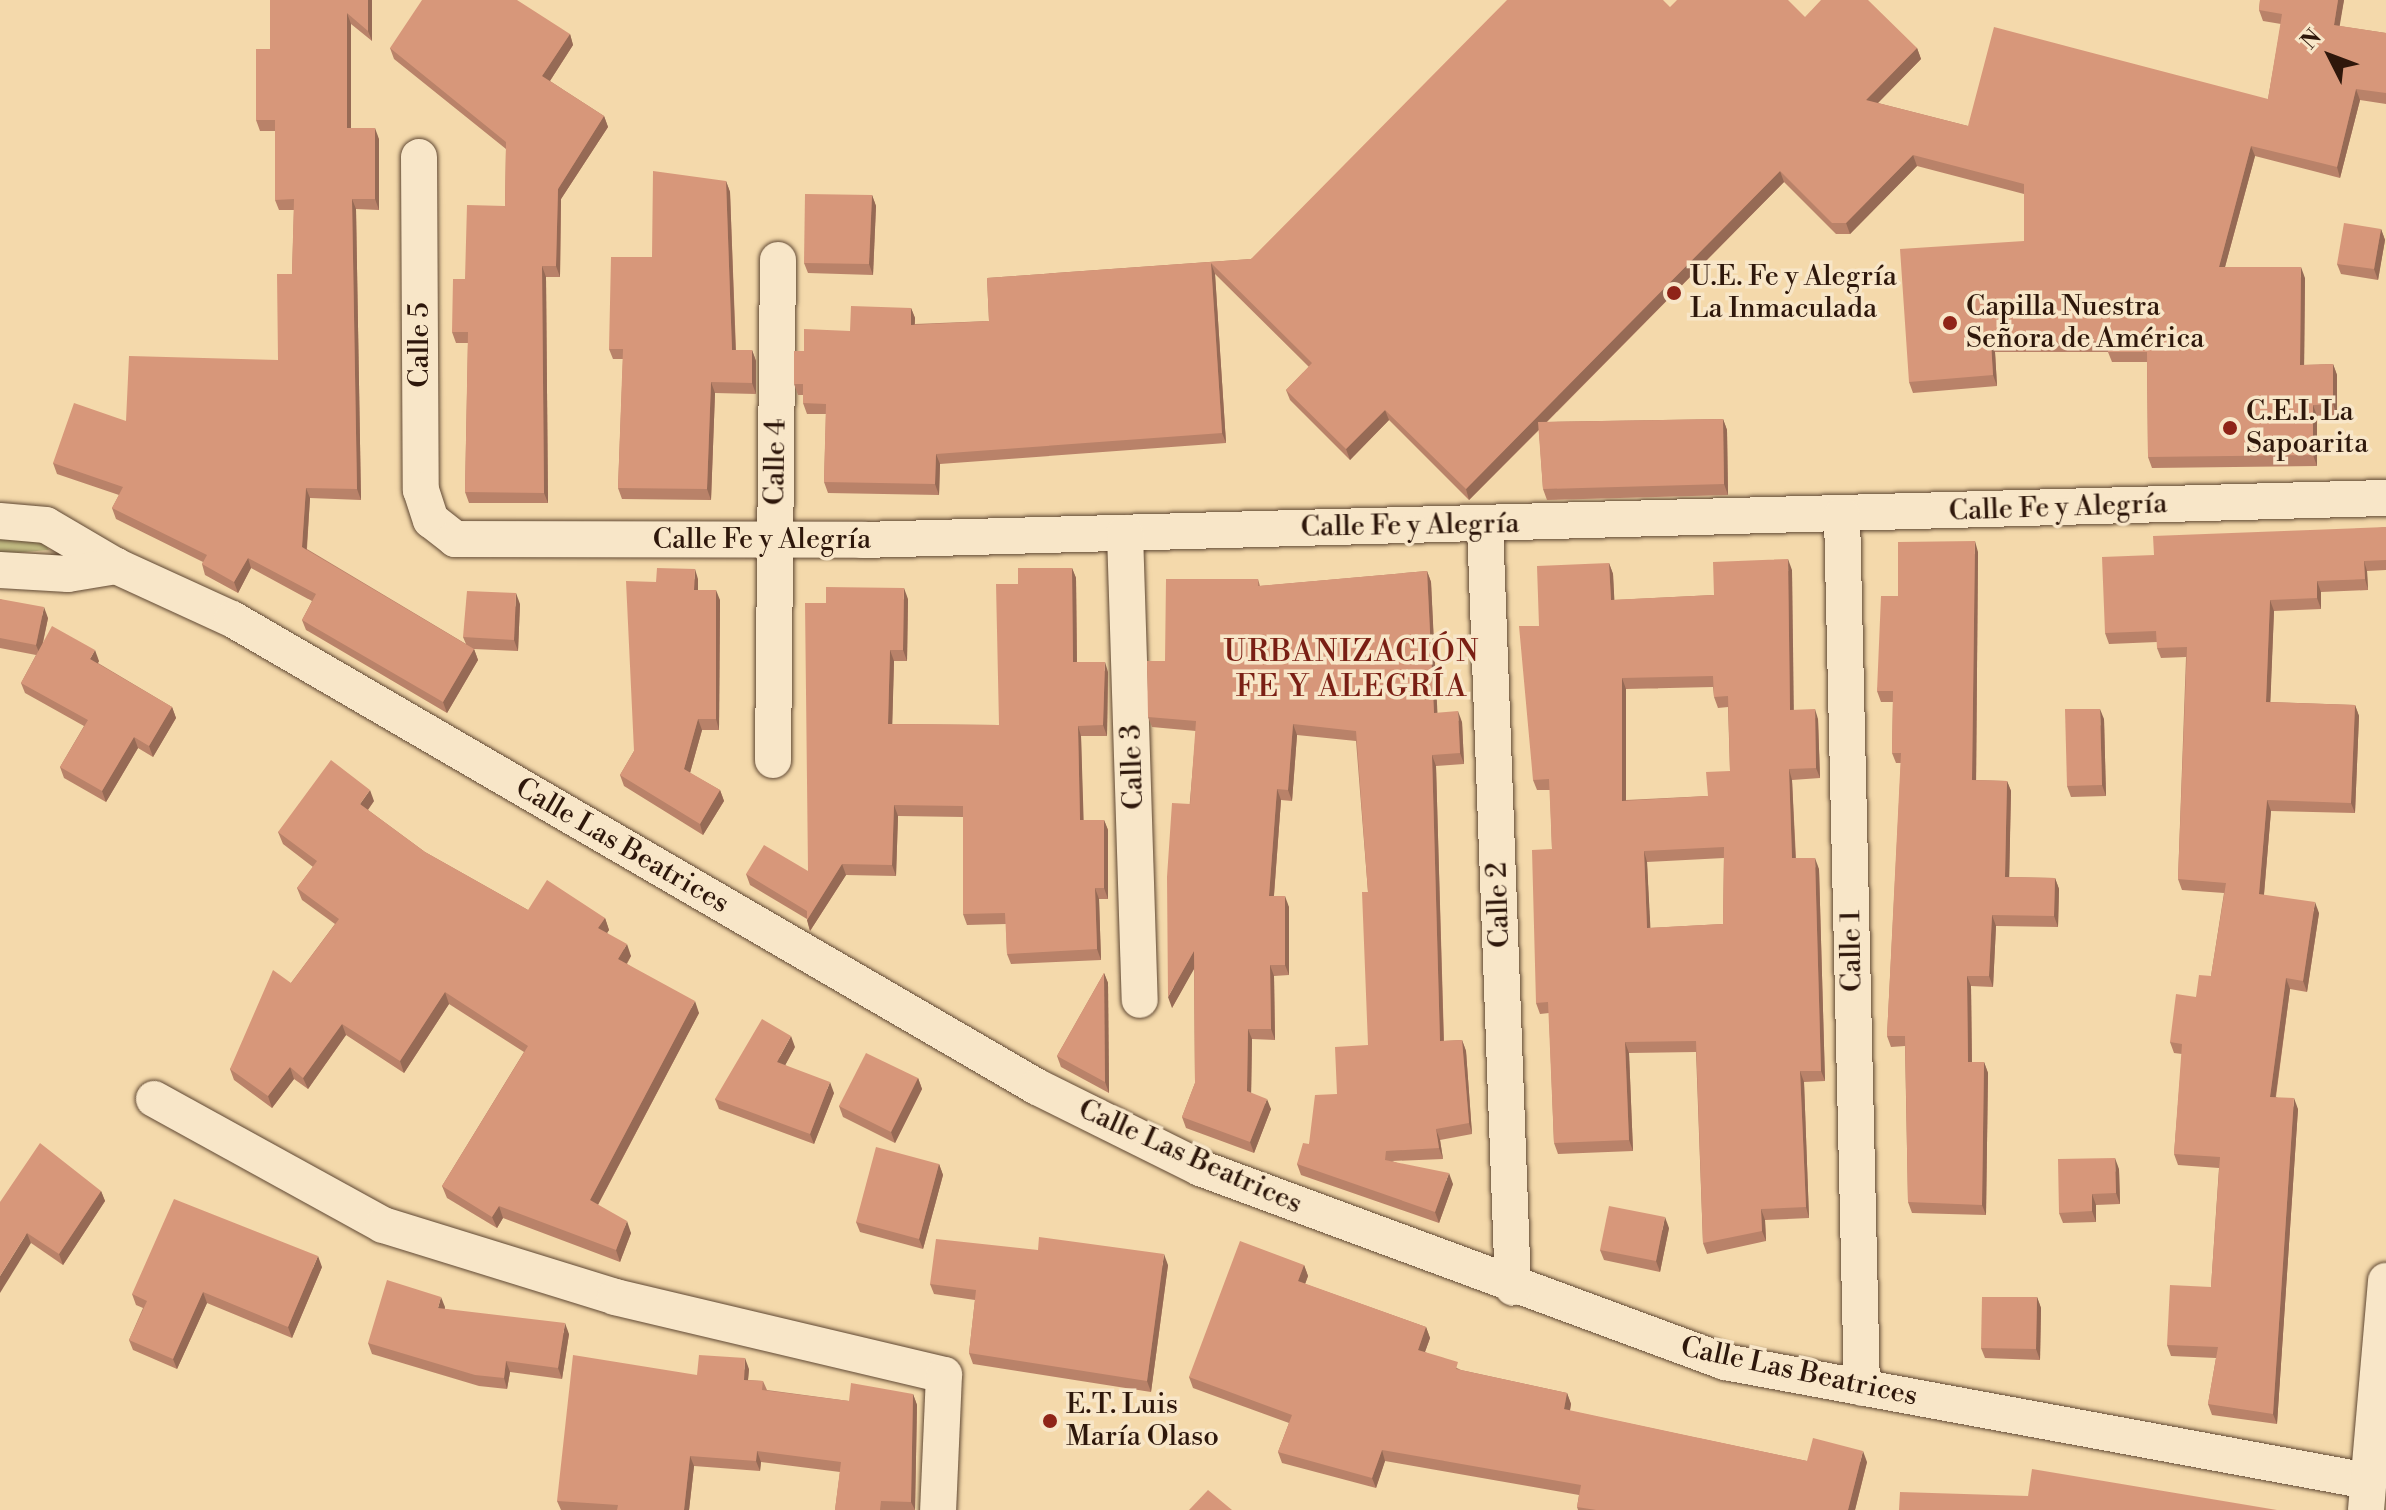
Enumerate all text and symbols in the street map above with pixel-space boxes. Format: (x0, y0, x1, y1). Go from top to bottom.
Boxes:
north arrow (2290, 16, 2370, 96)
text: N (2296, 24, 2328, 55)
place label: U.E. Fe y Alegría La Inmaculada (1690, 260, 1897, 326)
marker: U.E. Fe y Alegría La Inmaculada (1665, 284, 1683, 302)
place label: Capilla Nuestra Señora de América (1966, 290, 2204, 356)
street label: Calle 5 (403, 302, 437, 388)
marker: Capilla Nuestra Señora de América (1941, 314, 1959, 332)
place label: C.E.I. La Sapoarita (2246, 395, 2368, 461)
street label: Calle 4 (758, 418, 794, 506)
marker: C.E.I. La Sapoarita (2221, 419, 2239, 437)
street label: Calle Fe y Alegría (1948, 487, 2168, 529)
street label: Calle Fe y Alegría (1300, 507, 1520, 545)
street label: Calle Fe y Alegría (653, 523, 871, 557)
district label: URBANIZACIÓN FE Y ALEGRÍA (1223, 634, 1481, 704)
street label: Calle 3 (1115, 724, 1151, 810)
street label: Calle Las Beatrices (509, 771, 735, 921)
street label: Calle 2 (1481, 862, 1517, 948)
street label: Calle 1 (1834, 910, 1870, 992)
street label: Calle Las Beatrices (1073, 1093, 1307, 1221)
street label: Calle Las Beatrices (1678, 1331, 1920, 1413)
place label: E.T. Luis María Olaso (1066, 1388, 1219, 1454)
marker: E.T. Luis María Olaso (1041, 1412, 1059, 1430)

